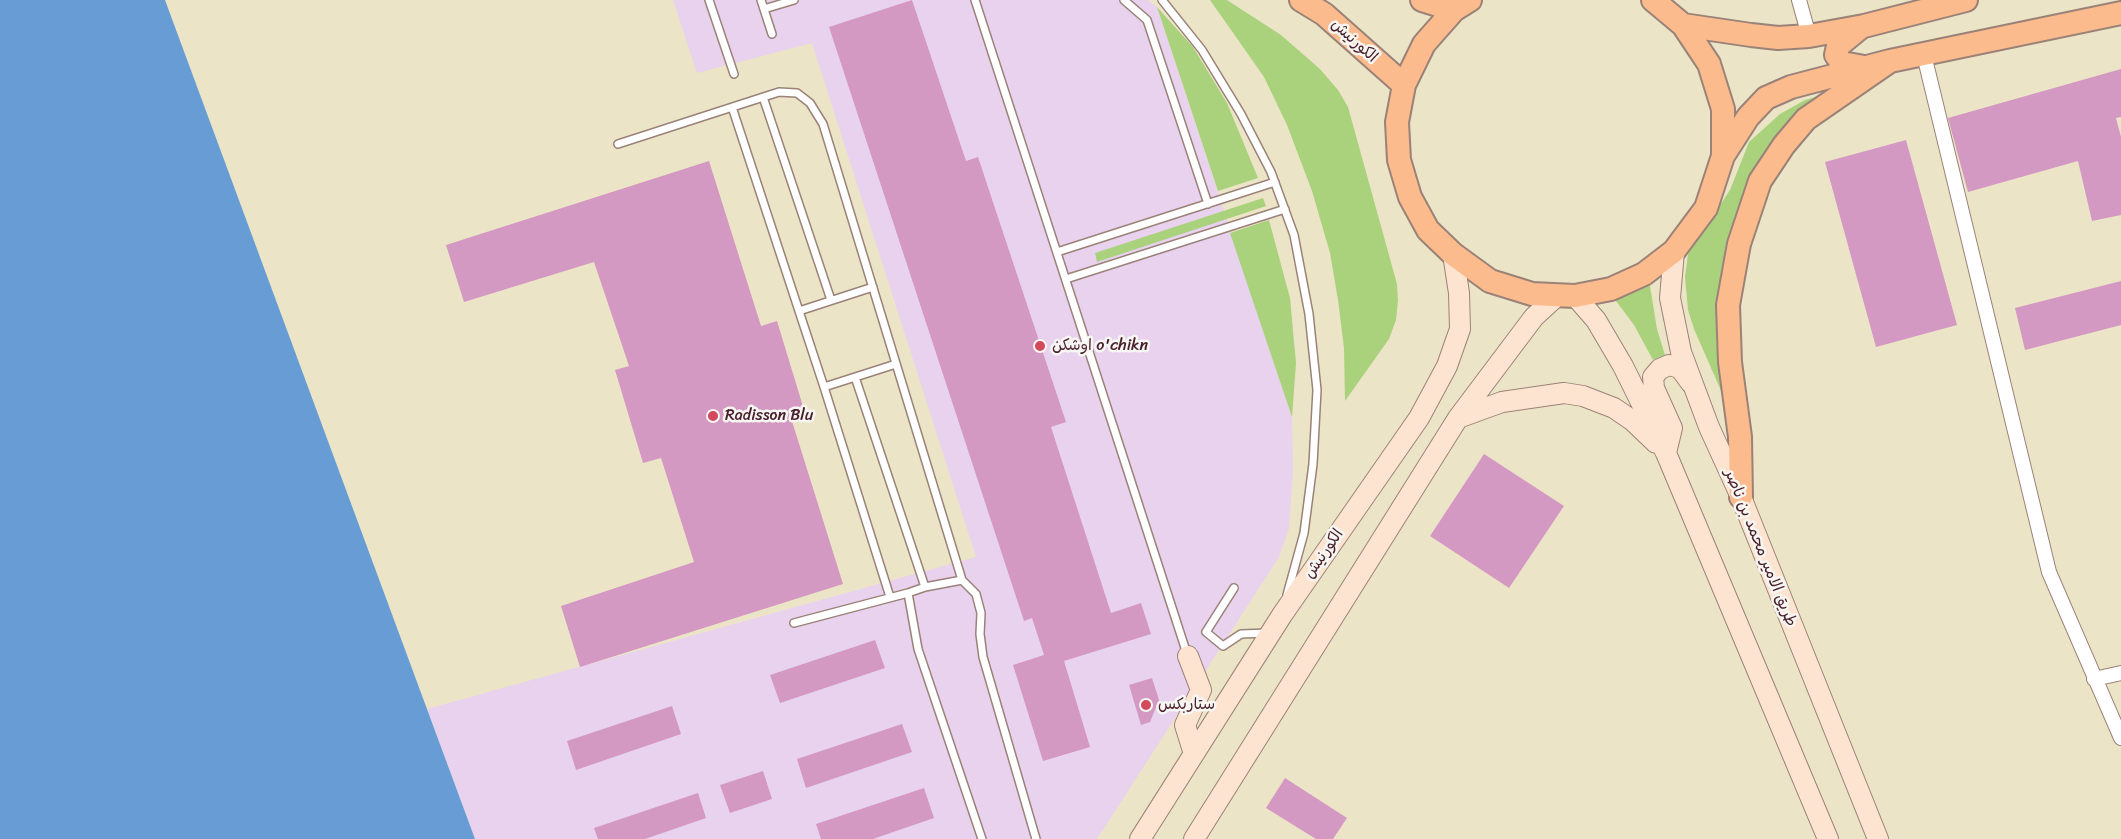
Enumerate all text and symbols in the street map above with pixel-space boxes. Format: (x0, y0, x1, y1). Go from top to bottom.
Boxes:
street label: الكورنيش (1327, 15, 1381, 67)
place label: اوشكن o'chikn (1052, 336, 1148, 356)
marker: اوشكن o'chikn (1033, 339, 1047, 353)
place label: Radisson Blu (725, 406, 813, 426)
marker: Radisson Blu (706, 409, 720, 423)
street label: طريق الامير محمد بن ناصر (1720, 466, 1800, 630)
street label: الكورنيش (1300, 525, 1348, 583)
place label: ستاربكس (1158, 695, 1215, 715)
marker: ستاربكس (1139, 698, 1153, 712)

